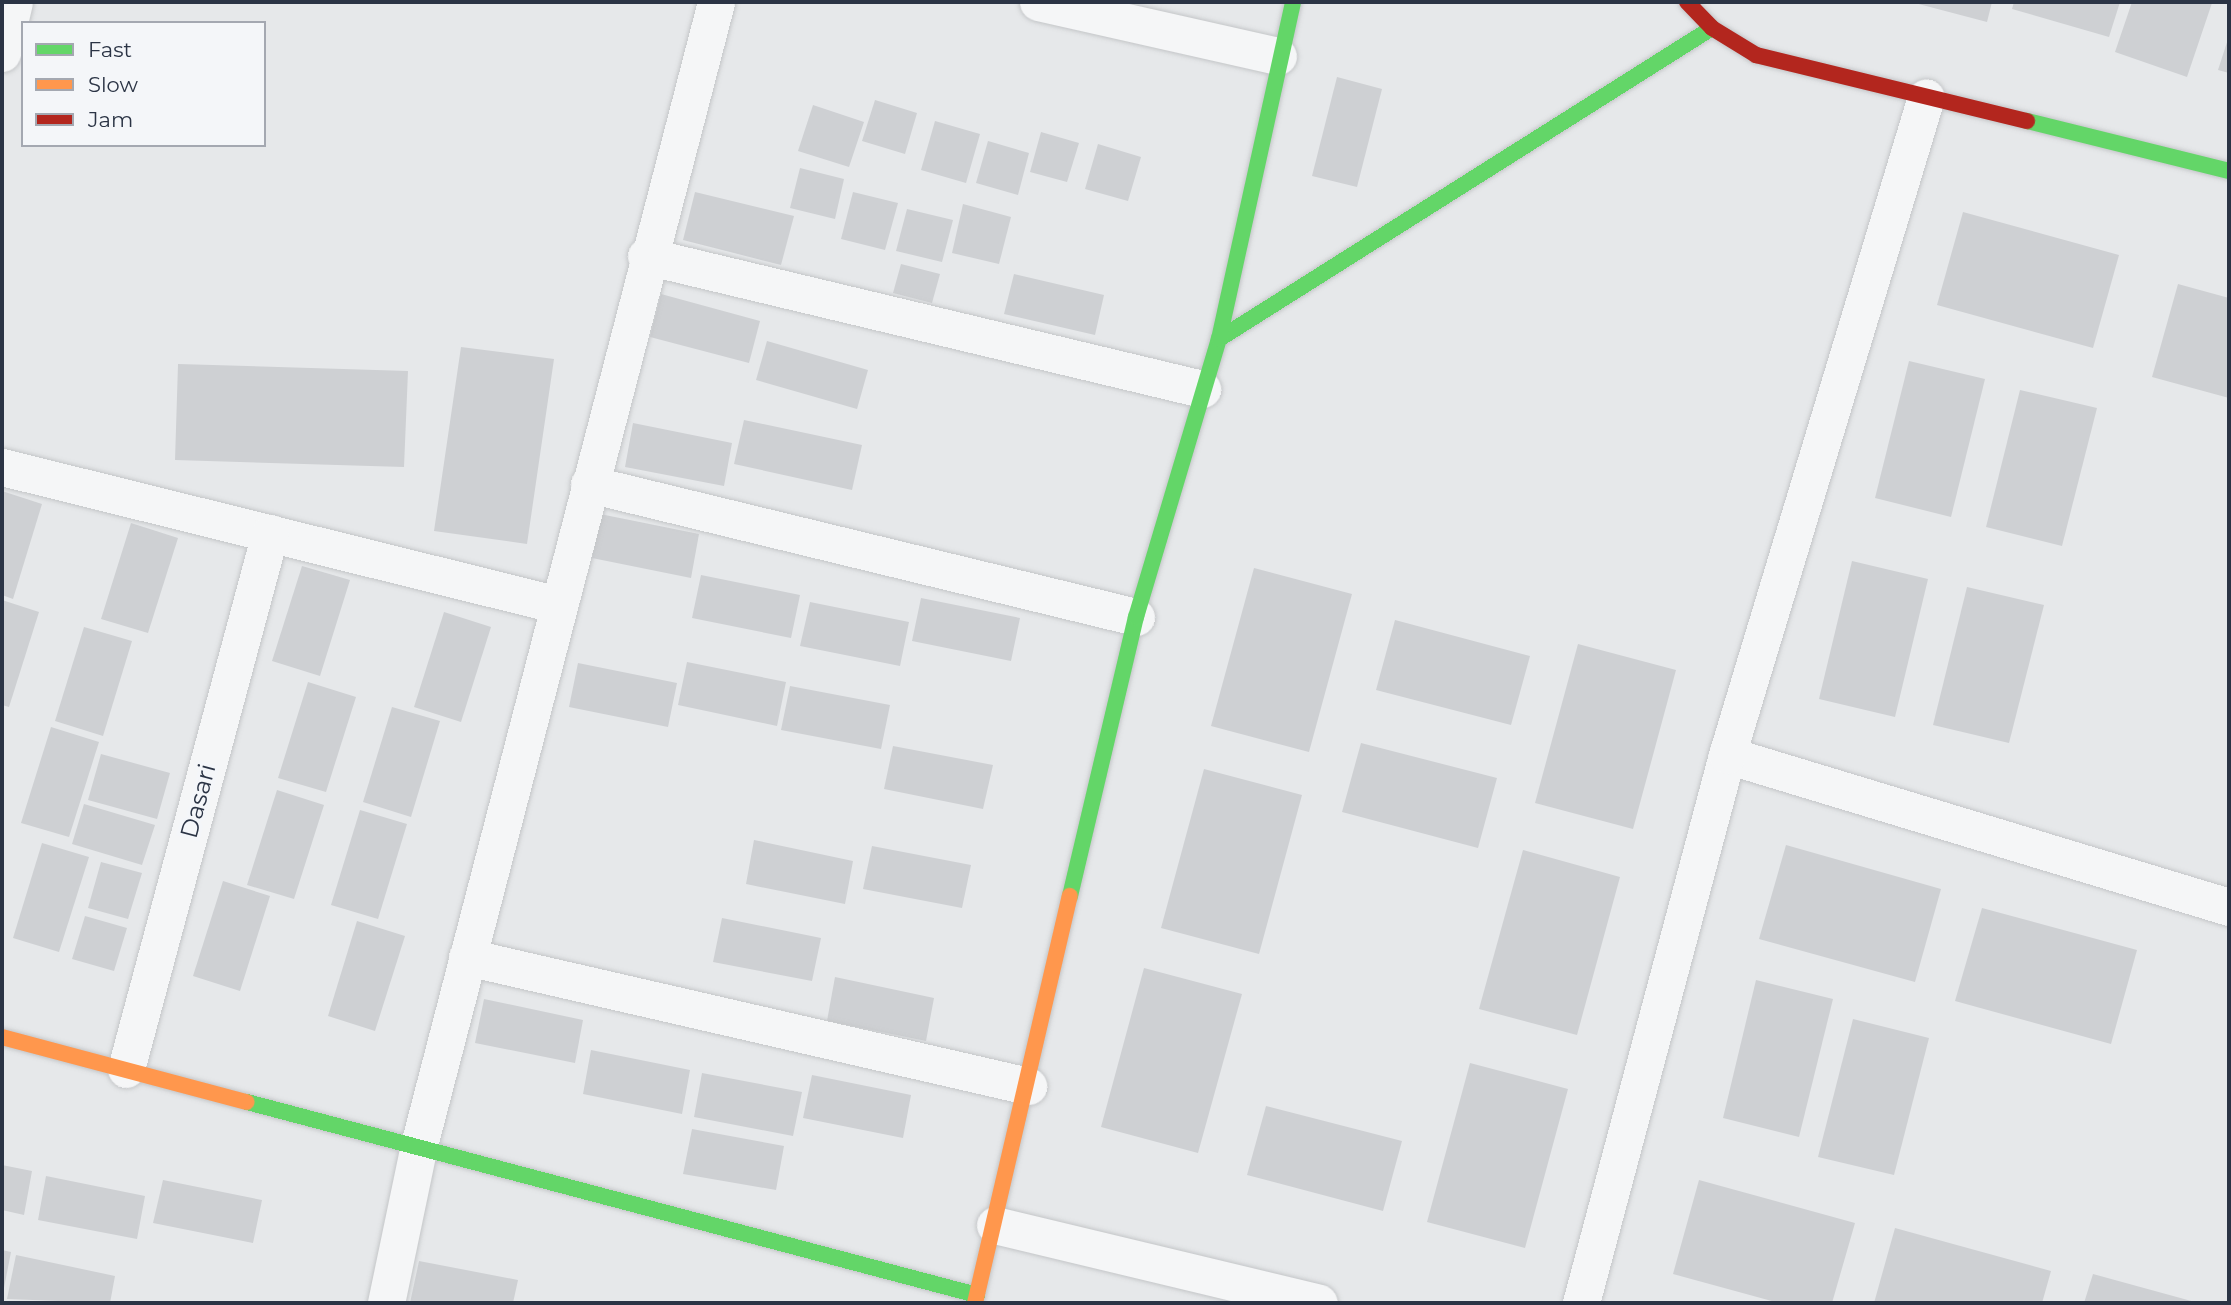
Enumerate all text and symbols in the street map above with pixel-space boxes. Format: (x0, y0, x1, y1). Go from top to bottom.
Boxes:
legend (21, 21, 266, 147)
text: Fast (88, 37, 132, 62)
text: Slow (88, 72, 138, 97)
text: Jam (88, 107, 133, 132)
street label: Dasari (174, 761, 222, 841)

